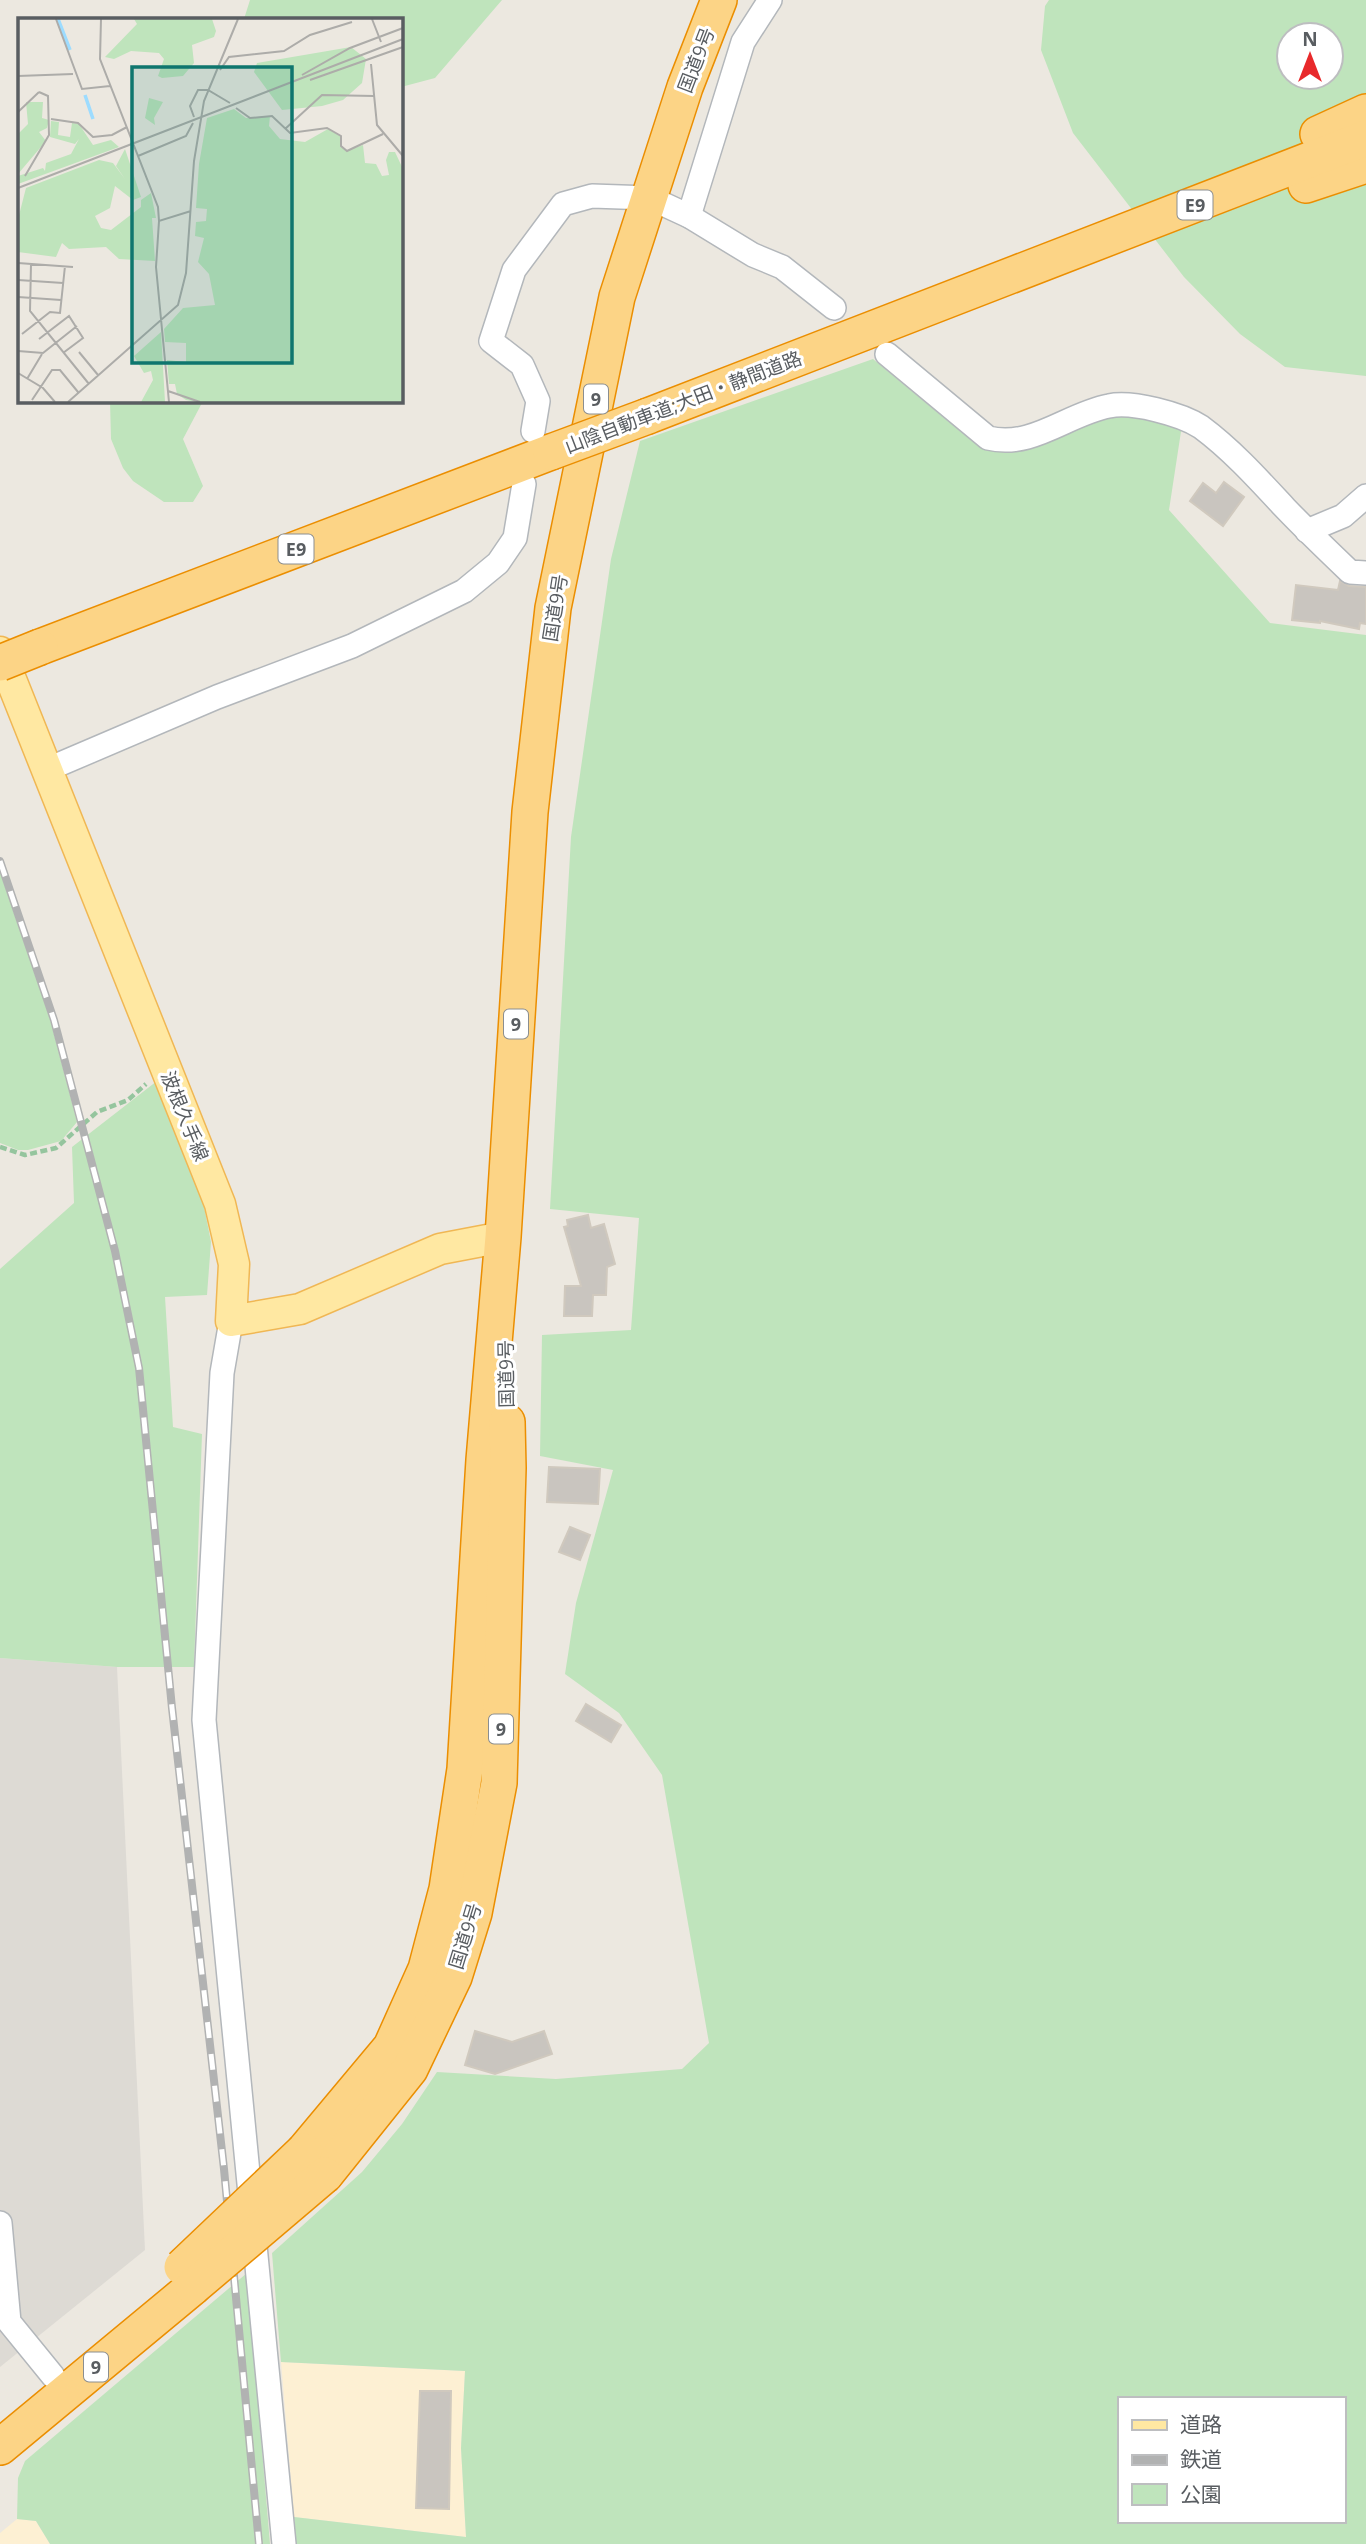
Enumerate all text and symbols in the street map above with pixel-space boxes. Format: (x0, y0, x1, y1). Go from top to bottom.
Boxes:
inset map (18, 18, 402, 402)
north arrow (1275, 21, 1345, 91)
street label: 国道9号 (672, 24, 720, 96)
text: N (1302, 26, 1318, 52)
road number: E9 (1178, 190, 1212, 220)
street label: 山陰自動車道;大田・静間道路 (561, 345, 805, 459)
road number: 9 (584, 384, 608, 414)
road number: E9 (278, 534, 314, 564)
street label: 国道9号 (537, 572, 573, 644)
road number: 9 (504, 1009, 528, 1038)
street label: 波根久手線 (155, 1067, 215, 1165)
street label: 国道9号 (492, 1340, 520, 1408)
road number: 9 (489, 1714, 513, 1744)
street label: 国道9号 (443, 1900, 487, 1972)
road number: 9 (84, 2353, 108, 2382)
legend (1118, 2397, 1345, 2523)
text: 道路 (1180, 2410, 1222, 2438)
text: 鉄道 (1180, 2445, 1222, 2473)
text: 公園 (1180, 2480, 1222, 2508)

